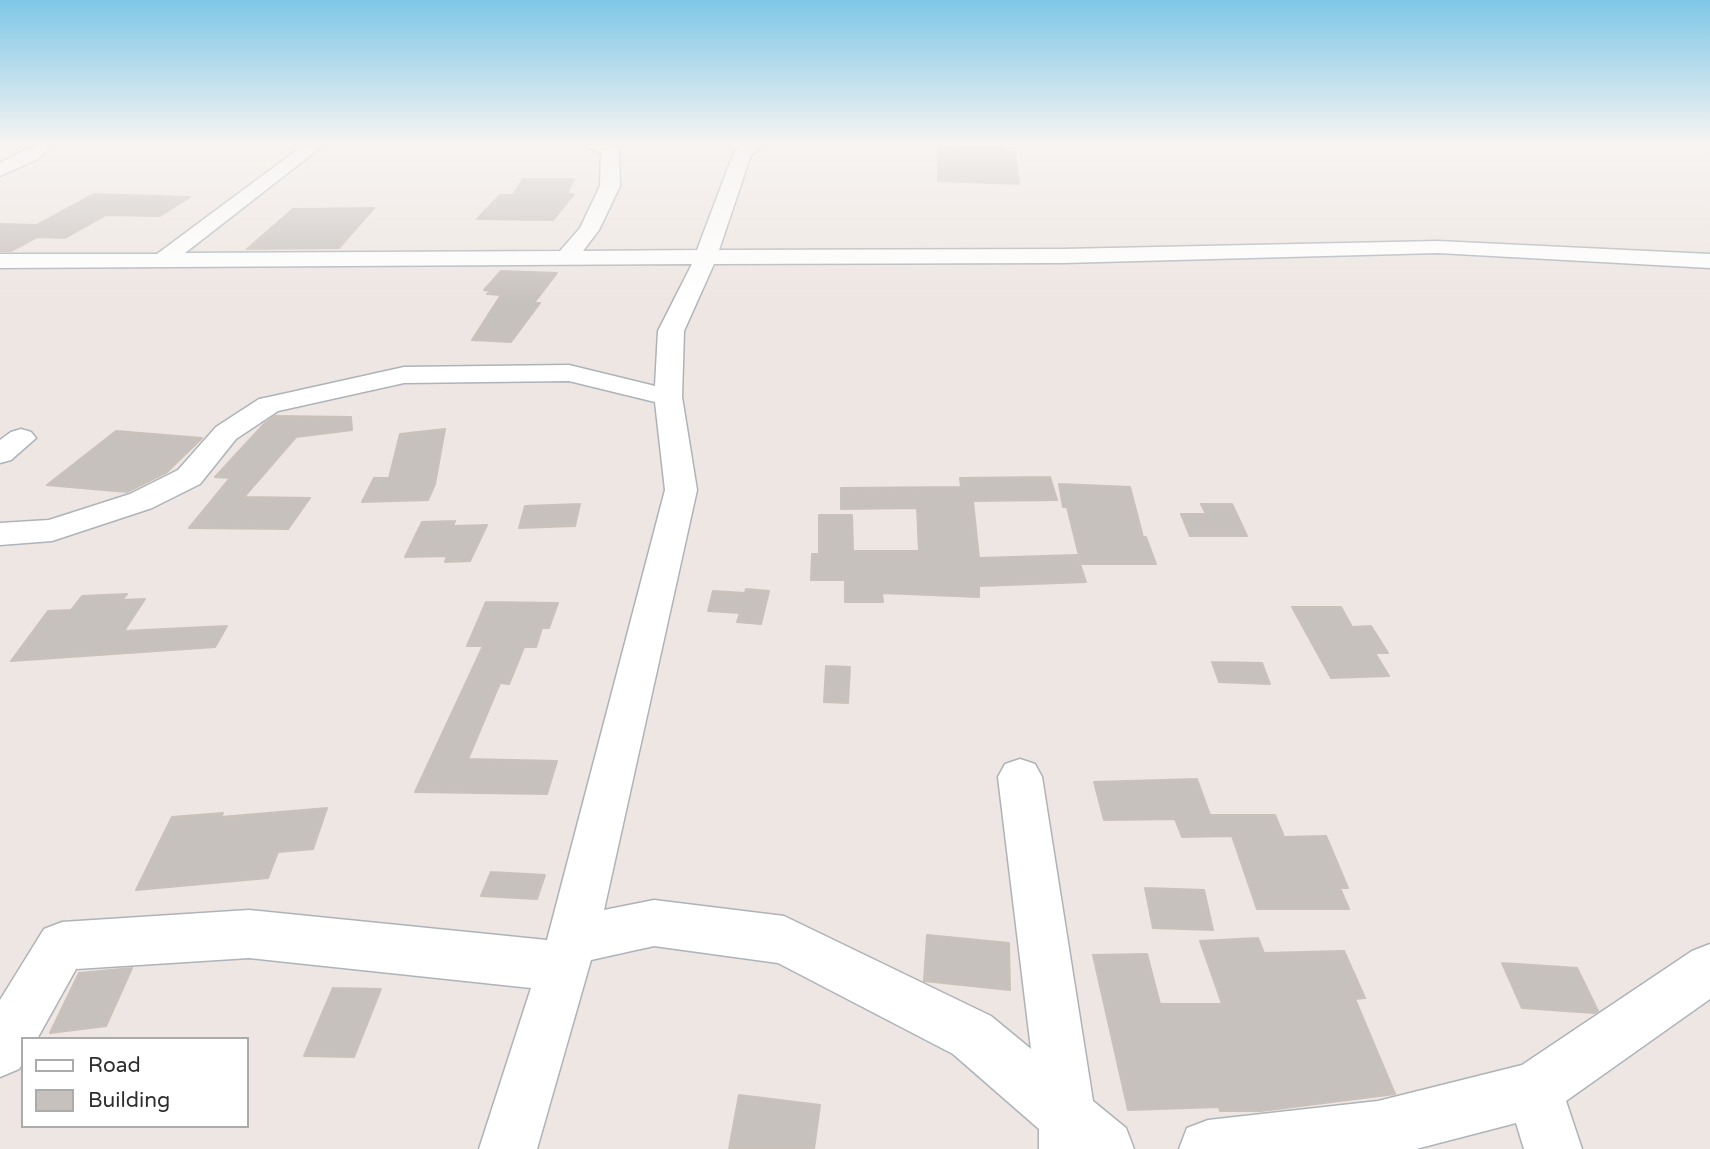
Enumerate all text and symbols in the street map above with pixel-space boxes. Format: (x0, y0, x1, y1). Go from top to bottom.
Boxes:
legend (21, 1037, 248, 1128)
text: Road (88, 1053, 141, 1078)
text: Building (88, 1088, 170, 1113)

